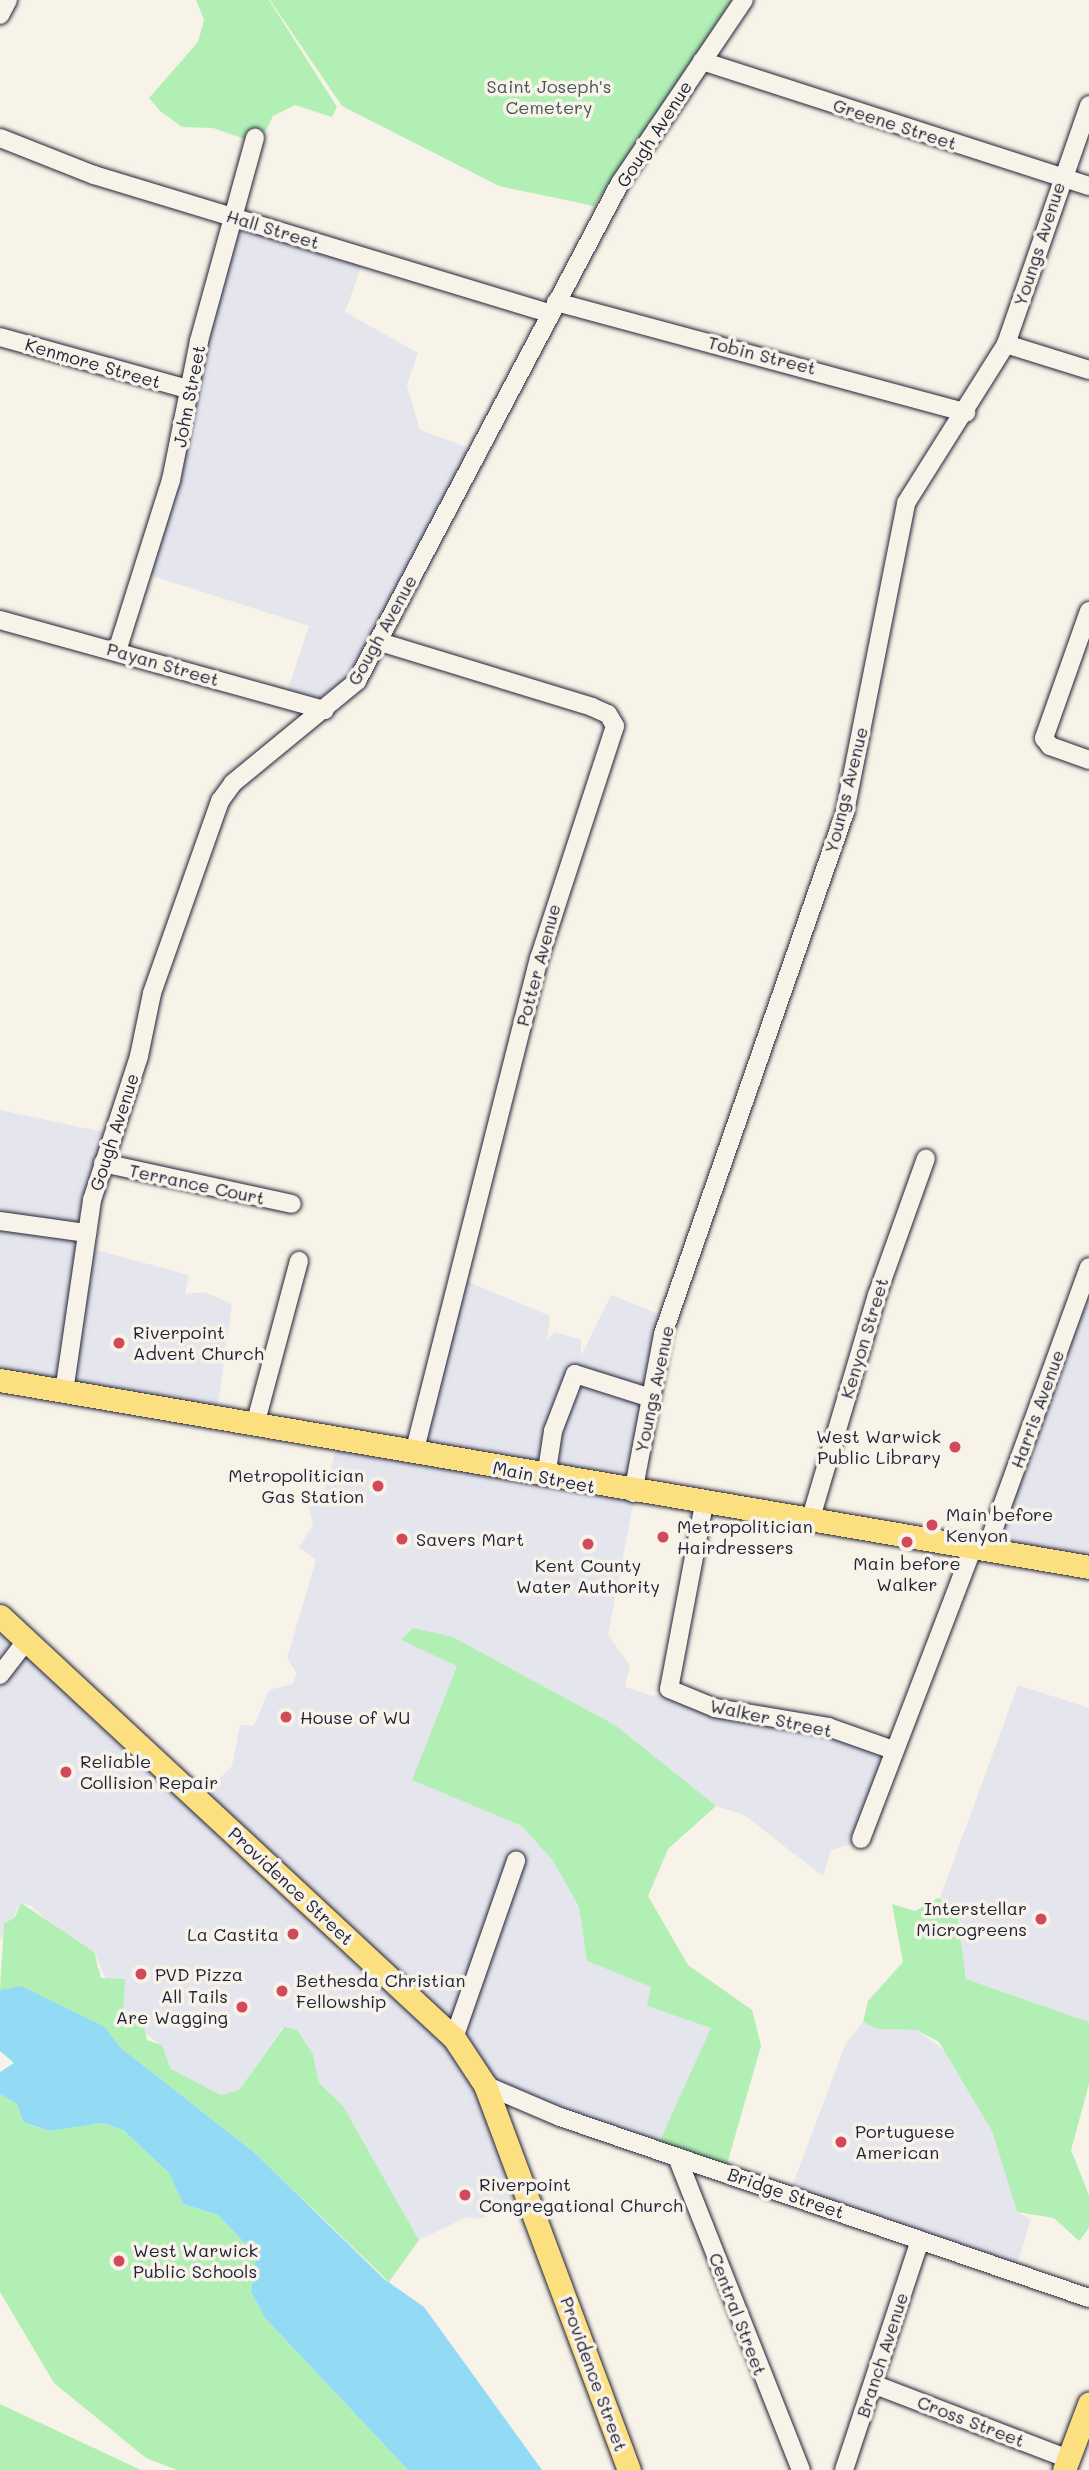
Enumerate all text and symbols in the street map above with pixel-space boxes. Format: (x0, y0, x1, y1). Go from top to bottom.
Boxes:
park label: Saint Joseph's Cemetery (487, 76, 611, 119)
street label: Gough Avenue (612, 77, 696, 191)
street label: Greene Street (830, 94, 960, 154)
street label: Youngs Avenue (1009, 179, 1069, 309)
street label: Hall Street (224, 205, 322, 253)
street label: Tobin Street (706, 331, 818, 379)
street label: Kenmore Street (23, 333, 163, 393)
street label: John Street (169, 343, 209, 449)
street label: Gough Avenue (343, 571, 421, 689)
street label: Payan Street (104, 638, 222, 690)
street label: Youngs Avenue (820, 725, 872, 855)
street label: Potter Avenue (511, 901, 565, 1029)
street label: Gough Avenue (85, 1070, 143, 1194)
street label: Terrance Court (127, 1159, 267, 1209)
street label: Kenyon Street (835, 1275, 893, 1401)
place label: Riverpoint Advent Church (133, 1322, 264, 1364)
street label: Youngs Avenue (630, 1323, 678, 1455)
marker: Riverpoint Advent Church (111, 1335, 127, 1351)
street label: Harris Avenue (1006, 1347, 1068, 1471)
place label: West Warwick Public Library (816, 1426, 941, 1468)
marker: West Warwick Public Library (947, 1439, 963, 1455)
street label: Main Street (491, 1456, 597, 1498)
place label: Metropolitician Gas Station (228, 1465, 364, 1508)
marker: Metropolitician Gas Station (370, 1478, 386, 1494)
place label: Main before Kenyon (946, 1504, 1053, 1546)
place label: Metropolitician Hairdressers (677, 1516, 813, 1558)
marker: Main before Kenyon (924, 1517, 940, 1533)
place label: Savers Mart (416, 1528, 524, 1550)
marker: Metropolitician Hairdressers (655, 1529, 671, 1545)
marker: Savers Mart (394, 1531, 410, 1547)
marker: Main before Walker (899, 1534, 915, 1550)
marker: Kent County Water Authority (580, 1536, 596, 1552)
place label: Main before Walker (853, 1553, 961, 1596)
place label: Kent County Water Authority (516, 1555, 660, 1598)
street label: Walker Street (708, 1695, 834, 1741)
place label: House of WU (300, 1706, 410, 1728)
marker: House of WU (278, 1709, 294, 1725)
place label: Reliable Collision Repair (80, 1751, 218, 1794)
marker: Reliable Collision Repair (58, 1764, 74, 1780)
street label: Providence Street (224, 1823, 358, 1949)
place label: Interstellar Microgreens (916, 1898, 1027, 1940)
marker: Interstellar Microgreens (1033, 1911, 1049, 1927)
place label: La Castita (187, 1923, 279, 1945)
marker: La Castita (285, 1926, 301, 1942)
place label: PVD Pizza (155, 1963, 243, 1985)
marker: PVD Pizza (133, 1966, 149, 1982)
place label: Bethesda Christian Fellowship (296, 1970, 466, 2012)
marker: Bethesda Christian Fellowship (274, 1983, 290, 1999)
place label: All Tails Are Wagging (116, 1986, 228, 2028)
marker: All Tails Are Wagging (234, 1999, 250, 2015)
place label: Portuguese American (855, 2121, 955, 2164)
marker: Portuguese American (833, 2134, 849, 2150)
street label: Bridge Street (725, 2163, 847, 2223)
place label: Riverpoint Congregational Church (479, 2174, 683, 2216)
marker: Riverpoint Congregational Church (457, 2187, 473, 2203)
place label: West Warwick Public Schools (133, 2240, 258, 2282)
street label: Central Street (705, 2250, 771, 2378)
marker: West Warwick Public Schools (111, 2253, 127, 2269)
street label: Branch Avenue (852, 2290, 912, 2420)
street label: Providence Street (556, 2294, 632, 2454)
street label: Cross Street (914, 2391, 1028, 2451)

